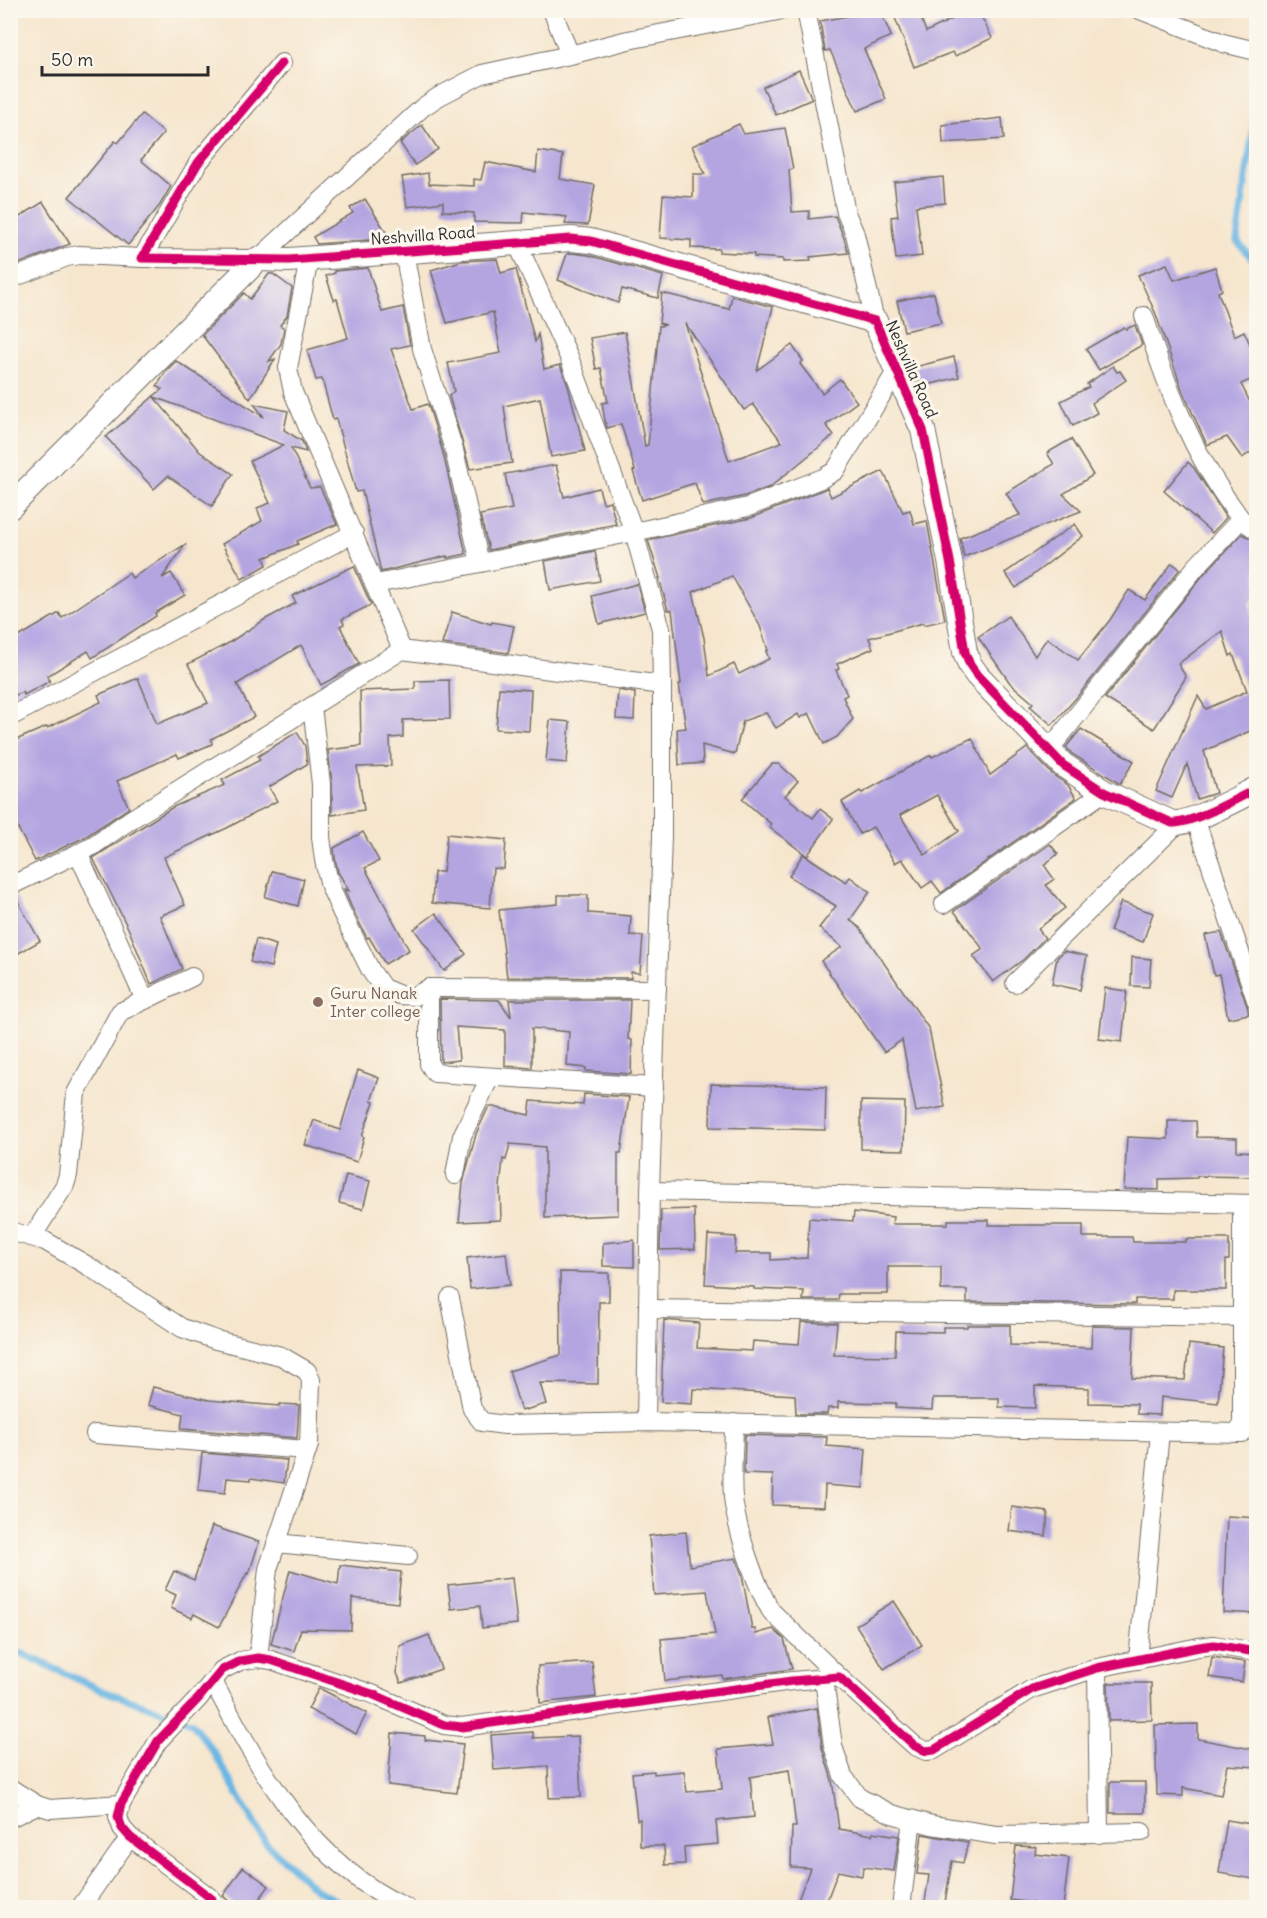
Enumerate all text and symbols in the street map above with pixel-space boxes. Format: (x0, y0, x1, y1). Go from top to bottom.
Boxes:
scale bar (42, 39, 208, 77)
text: 50 m (51, 48, 93, 71)
street label: Neshvilla Road (370, 221, 476, 249)
street label: Neshvilla Road (882, 317, 942, 421)
place label: Guru Nanak Inter college (330, 983, 421, 1021)
marker: Guru Nanak Inter college (311, 995, 325, 1009)

